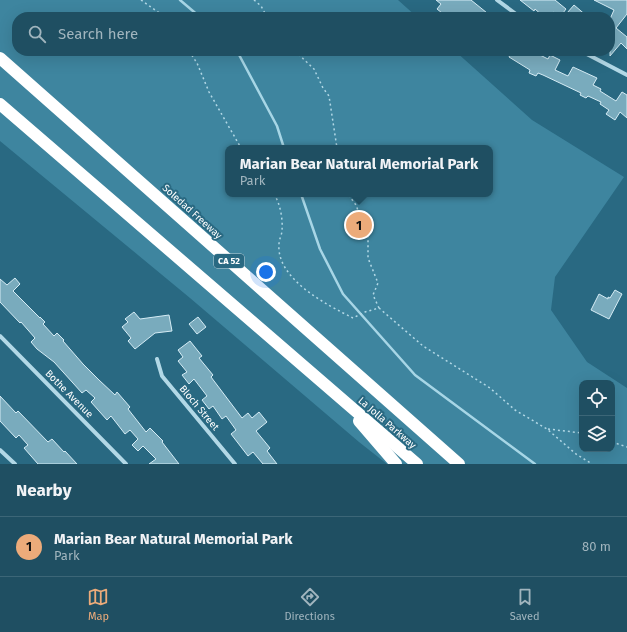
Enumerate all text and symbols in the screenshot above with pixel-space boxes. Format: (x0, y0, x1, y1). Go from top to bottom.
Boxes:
search box (12, 12, 615, 56)
icon: search (26, 23, 48, 45)
text: Search here (58, 25, 138, 43)
popup (225, 145, 493, 197)
text: Marian Bear Natural Memorial Park (240, 155, 478, 173)
text: Park (240, 173, 265, 188)
street label: Soledad Freeway (160, 182, 224, 242)
pin: 1 (346, 210, 372, 240)
road number: CA 52 (214, 254, 244, 268)
your location (256, 262, 276, 282)
street label: Bothe Avenue (43, 368, 95, 420)
map controls (579, 380, 615, 452)
button: locate (579, 380, 615, 416)
street label: Bloch Street (177, 383, 222, 433)
street label: La Jolla Parkway (356, 395, 418, 451)
button: layers (579, 416, 615, 452)
text: Nearby (16, 480, 71, 501)
text: Marian Bear Natural Memorial Park (54, 530, 293, 548)
text: 1 (26, 539, 32, 554)
text: 80 m (582, 539, 611, 554)
text: Park (54, 548, 80, 563)
tab: Map (87, 586, 109, 623)
tab: Directions (284, 586, 335, 623)
tab: Saved (510, 586, 540, 623)

